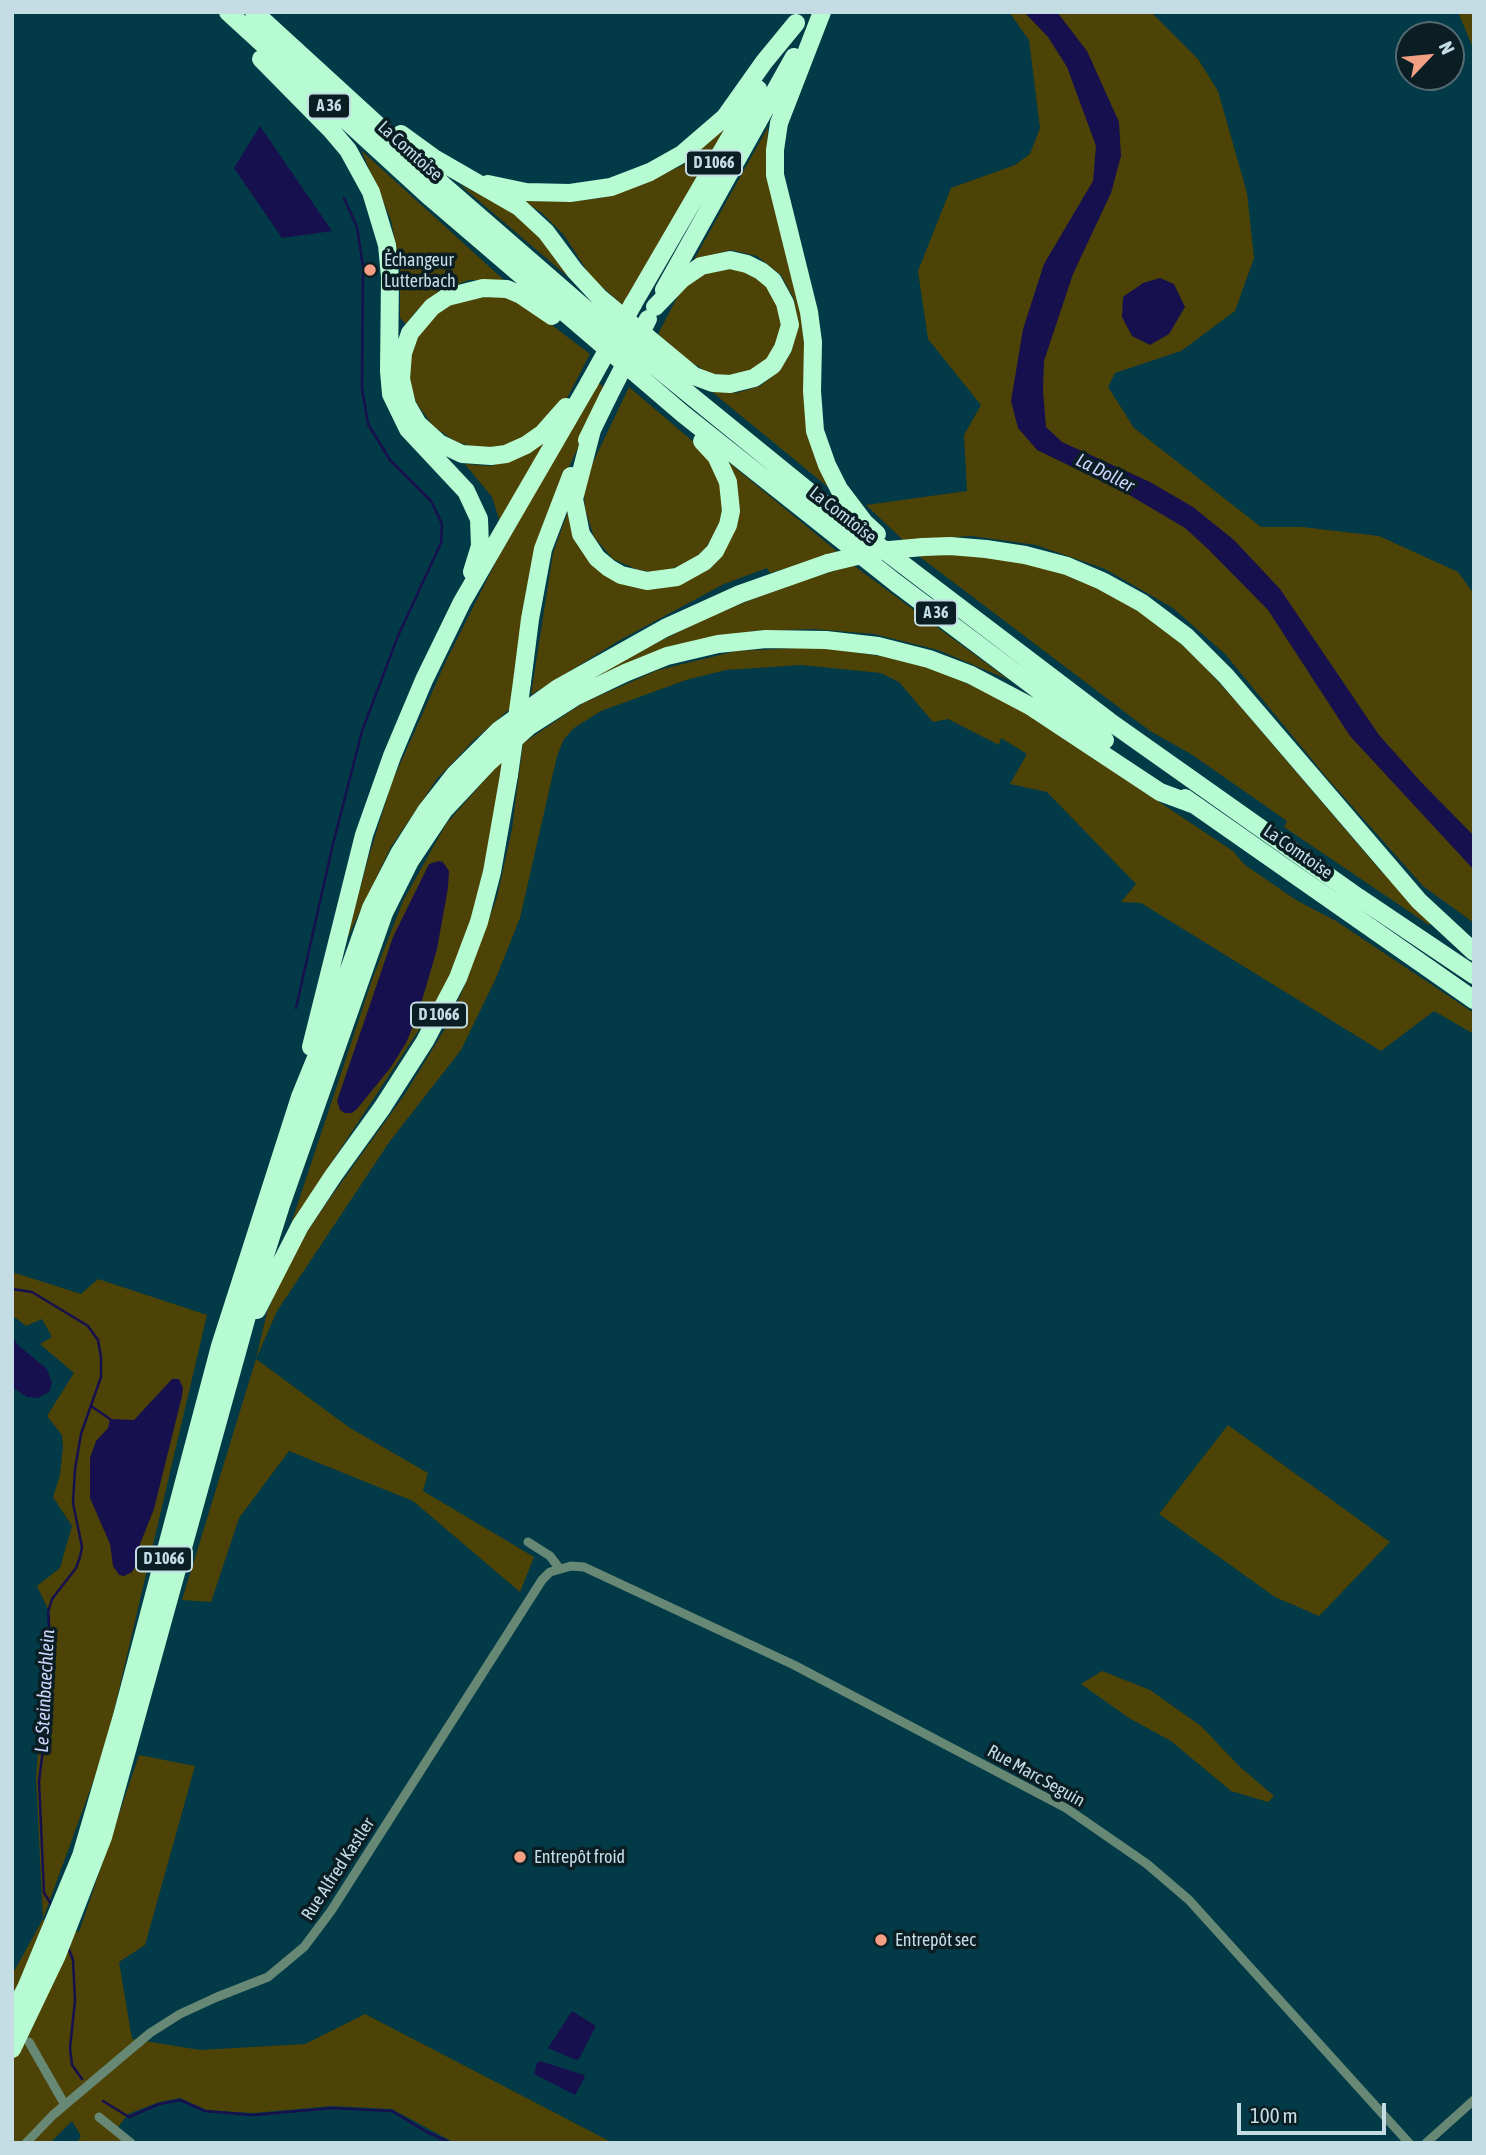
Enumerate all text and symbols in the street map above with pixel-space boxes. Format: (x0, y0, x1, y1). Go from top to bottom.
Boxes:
north arrow (1395, 21, 1465, 91)
text: N (1435, 38, 1459, 58)
road number: A 36 (308, 94, 350, 118)
street label: La Comtoise (373, 116, 447, 186)
road number: D 1066 (686, 150, 742, 176)
place label: Échangeur Lutterbach (384, 249, 456, 292)
marker: Échangeur Lutterbach (362, 262, 378, 278)
water label: La Doller (1072, 449, 1138, 497)
street label: La Comtoise (805, 482, 881, 548)
road number: A 36 (915, 600, 957, 626)
street label: La Comtoise (1259, 820, 1337, 884)
road number: D 1066 (411, 1002, 467, 1028)
road number: D 1066 (136, 1546, 192, 1572)
water label: Le Steinbaechlein (30, 1629, 60, 1753)
street label: Rue Marc Seguin (983, 1740, 1089, 1812)
street label: Rue Alfred Kastler (297, 1814, 379, 1924)
place label: Entrepôt froid (534, 1846, 625, 1868)
marker: Entrepôt froid (512, 1849, 528, 1865)
place label: Entrepôt sec (895, 1929, 976, 1951)
marker: Entrepôt sec (873, 1932, 889, 1948)
scale bar (1241, 2088, 1390, 2132)
text: 100 m (1250, 2103, 1298, 2127)

